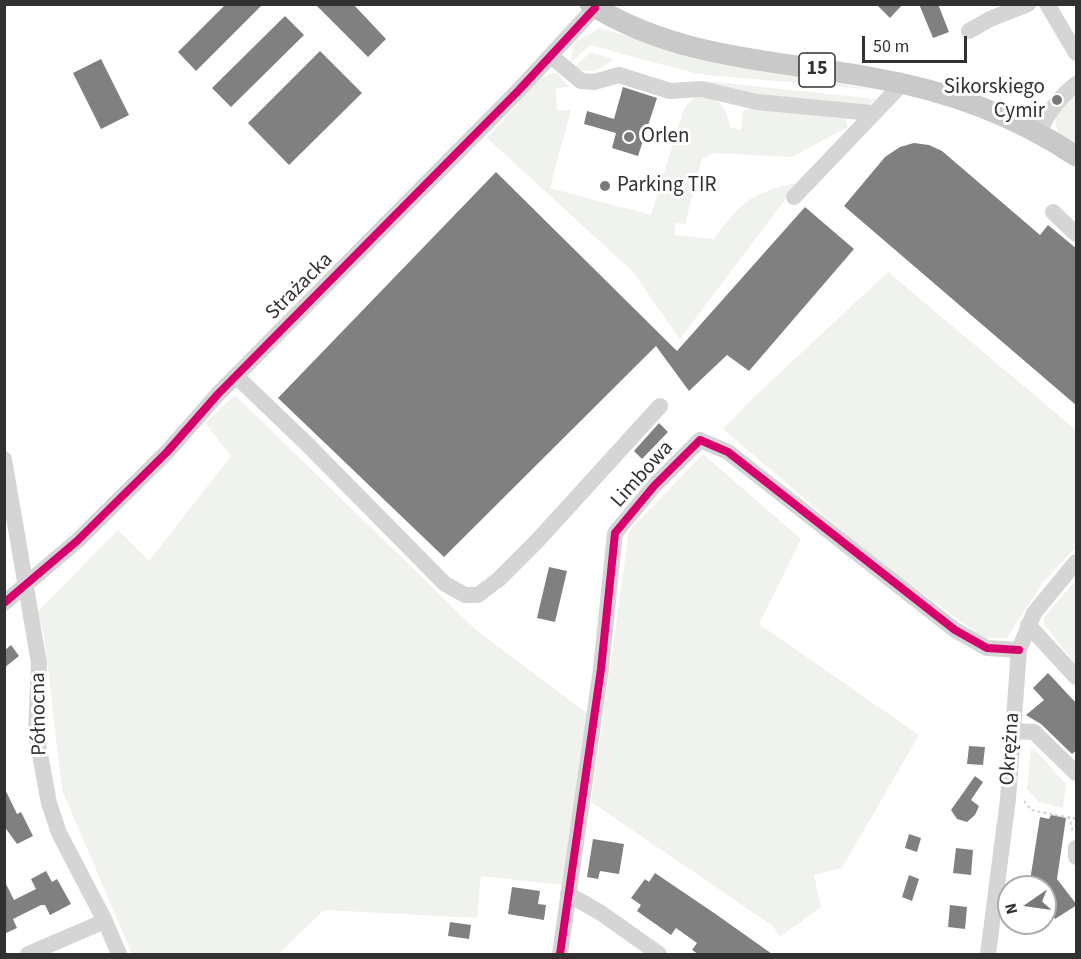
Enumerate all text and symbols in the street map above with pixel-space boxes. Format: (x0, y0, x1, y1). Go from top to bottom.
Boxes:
scale bar (865, 24, 970, 62)
text: 50 m (873, 34, 909, 59)
road number: 15 (799, 53, 835, 87)
place label: Sikorskiego Cymir (944, 75, 1045, 125)
marker: Sikorskiego Cymir (1050, 93, 1064, 107)
place label: Orlen (641, 124, 689, 150)
marker: Orlen (622, 130, 636, 144)
place label: Parking TIR (617, 173, 716, 199)
marker: Parking TIR (598, 179, 612, 193)
street label: Strażacka (261, 248, 339, 326)
street label: Limbowa (606, 436, 680, 514)
street label: Północna (27, 672, 53, 756)
street label: Okrężna (996, 712, 1026, 786)
north arrow (997, 875, 1057, 935)
text: N (999, 901, 1023, 916)

